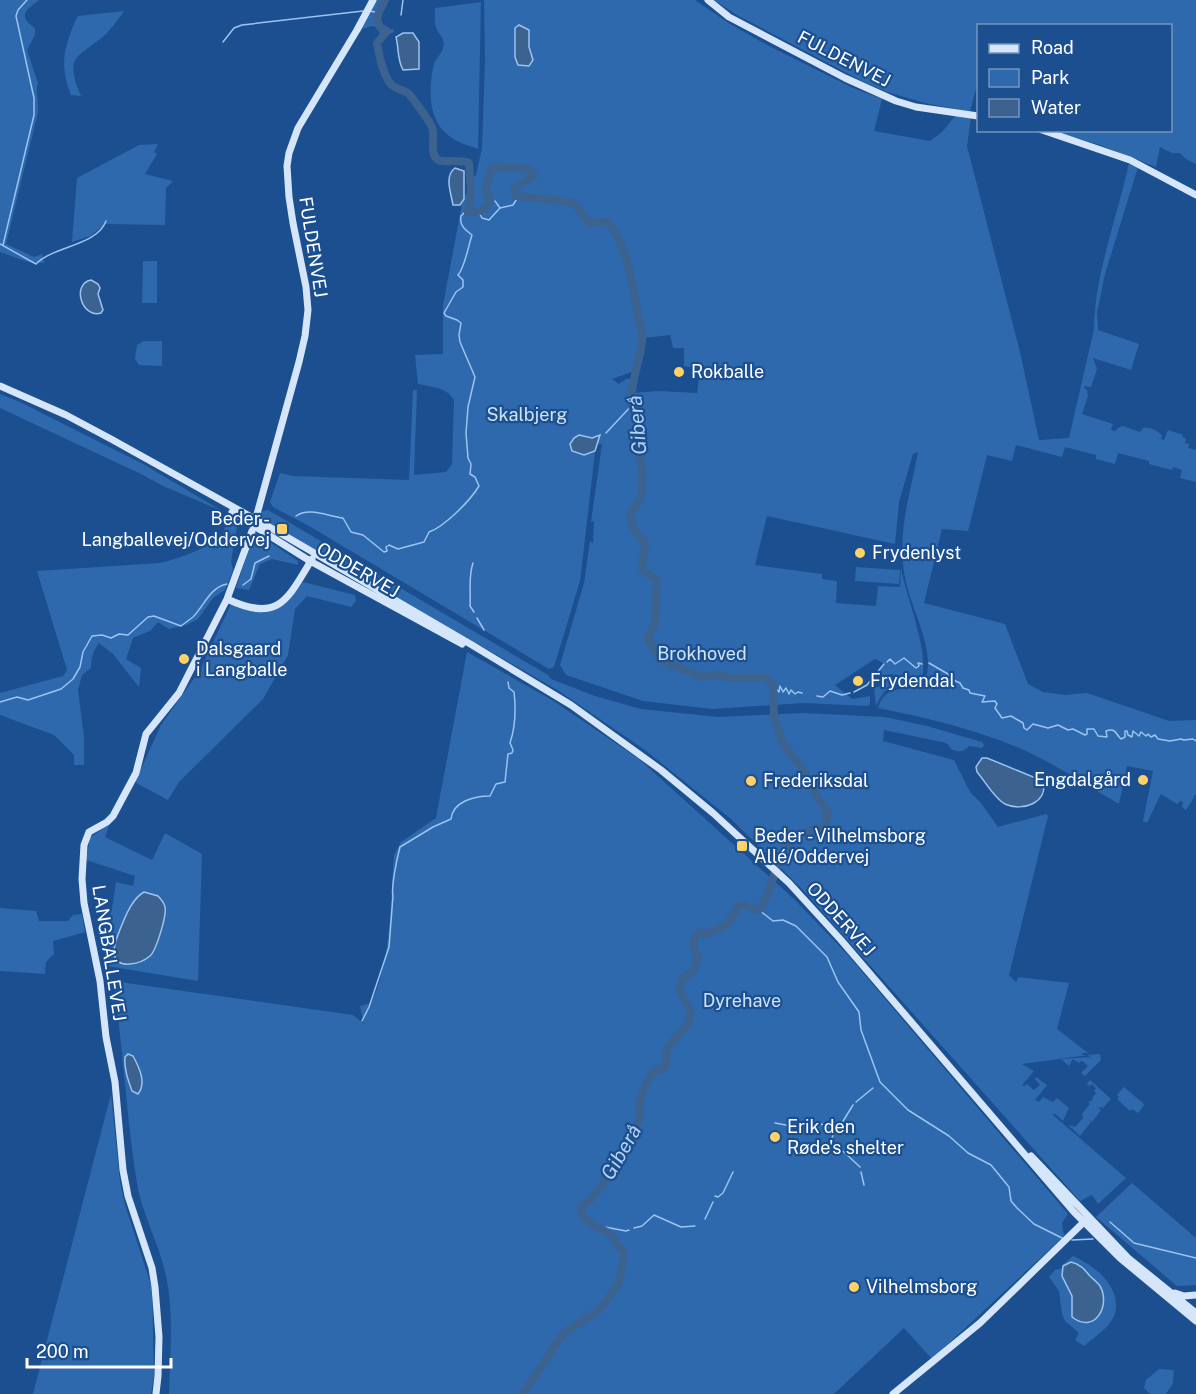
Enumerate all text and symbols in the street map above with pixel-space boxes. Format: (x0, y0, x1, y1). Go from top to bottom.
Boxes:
legend (977, 24, 1172, 132)
street label: FULDENVEJ (794, 26, 894, 91)
text: Road (1031, 37, 1074, 58)
text: Park (1031, 67, 1069, 88)
text: Water (1031, 97, 1081, 118)
street label: FULDENVEJ (295, 195, 332, 299)
place label: Rokballe (691, 361, 764, 382)
marker: Rokballe (672, 365, 686, 379)
water label: Giberå (622, 394, 652, 456)
park label: Skalbjerg (487, 404, 567, 425)
place label: Beder - Langballevej/Oddervej (82, 508, 270, 550)
marker: Beder - Langballevej/Oddervej (275, 522, 289, 536)
street label: ODDERVEJ (313, 538, 403, 602)
place label: Frydenlyst (872, 542, 961, 563)
marker: Frydenlyst (853, 546, 867, 560)
place label: Dalsgaard i Langballe (196, 638, 287, 680)
park label: Brokhoved (657, 643, 747, 664)
marker: Dalsgaard i Langballe (177, 652, 191, 666)
place label: Frydendal (870, 670, 955, 691)
marker: Frydendal (851, 674, 865, 688)
place label: Engdalgård (1034, 769, 1131, 790)
place label: Frederiksdal (763, 770, 868, 791)
marker: Engdalgård (1136, 773, 1150, 787)
marker: Frederiksdal (744, 774, 758, 788)
place label: Beder - Vilhelmsborg Allé/Oddervej (754, 825, 926, 867)
marker: Beder - Vilhelmsborg Allé/Oddervej (735, 839, 749, 853)
street label: ODDERVEJ (803, 878, 880, 960)
street label: LANGBALLEVEJ (88, 883, 131, 1023)
park label: Dyrehave (703, 990, 781, 1011)
place label: Erik den Røde's shelter (787, 1116, 904, 1158)
water label: Giberå (596, 1120, 646, 1184)
marker: Erik den Røde's shelter (768, 1130, 782, 1144)
place label: Vilhelmsborg (866, 1276, 977, 1297)
marker: Vilhelmsborg (847, 1280, 861, 1294)
scale bar (27, 1331, 171, 1369)
text: 200 m (36, 1341, 89, 1362)

